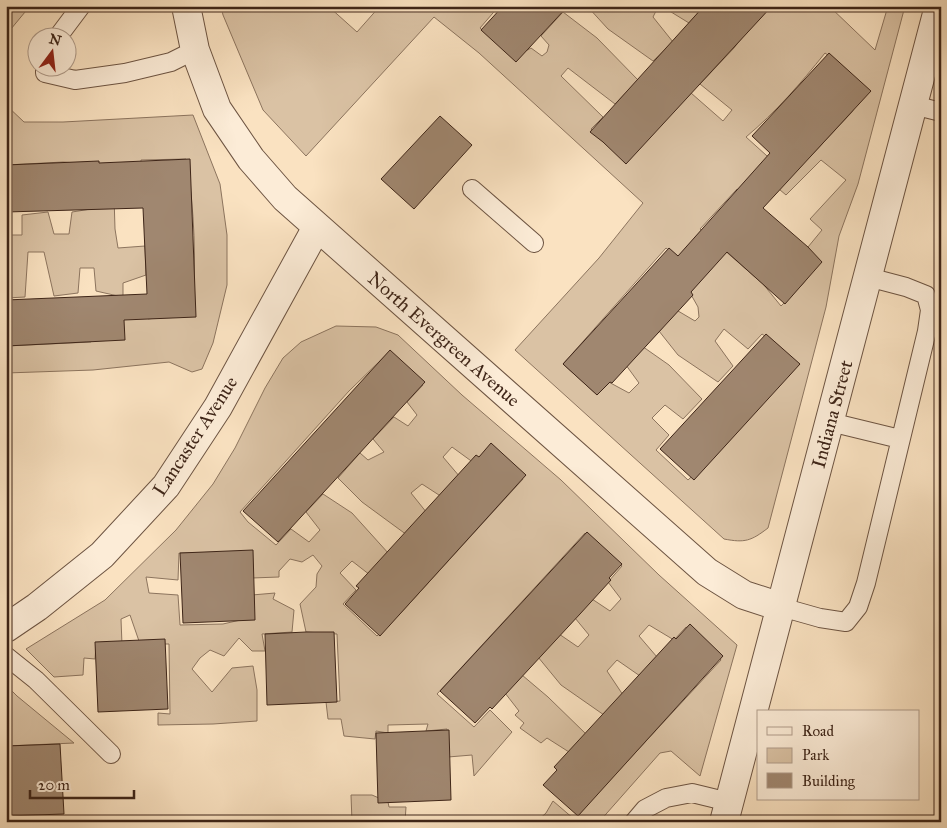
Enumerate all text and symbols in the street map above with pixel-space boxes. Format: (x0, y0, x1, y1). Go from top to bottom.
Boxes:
north arrow (28, 28, 78, 78)
text: N (47, 30, 63, 50)
street label: North Evergreen Avenue (363, 267, 525, 412)
street label: Indiana Street (807, 357, 858, 470)
street label: Lancaster Avenue (148, 372, 242, 500)
legend (757, 710, 920, 800)
text: Road (802, 722, 834, 740)
text: Park (802, 746, 829, 764)
scale bar (30, 768, 134, 800)
text: Building (802, 772, 856, 790)
text: 20 m (38, 776, 70, 794)

